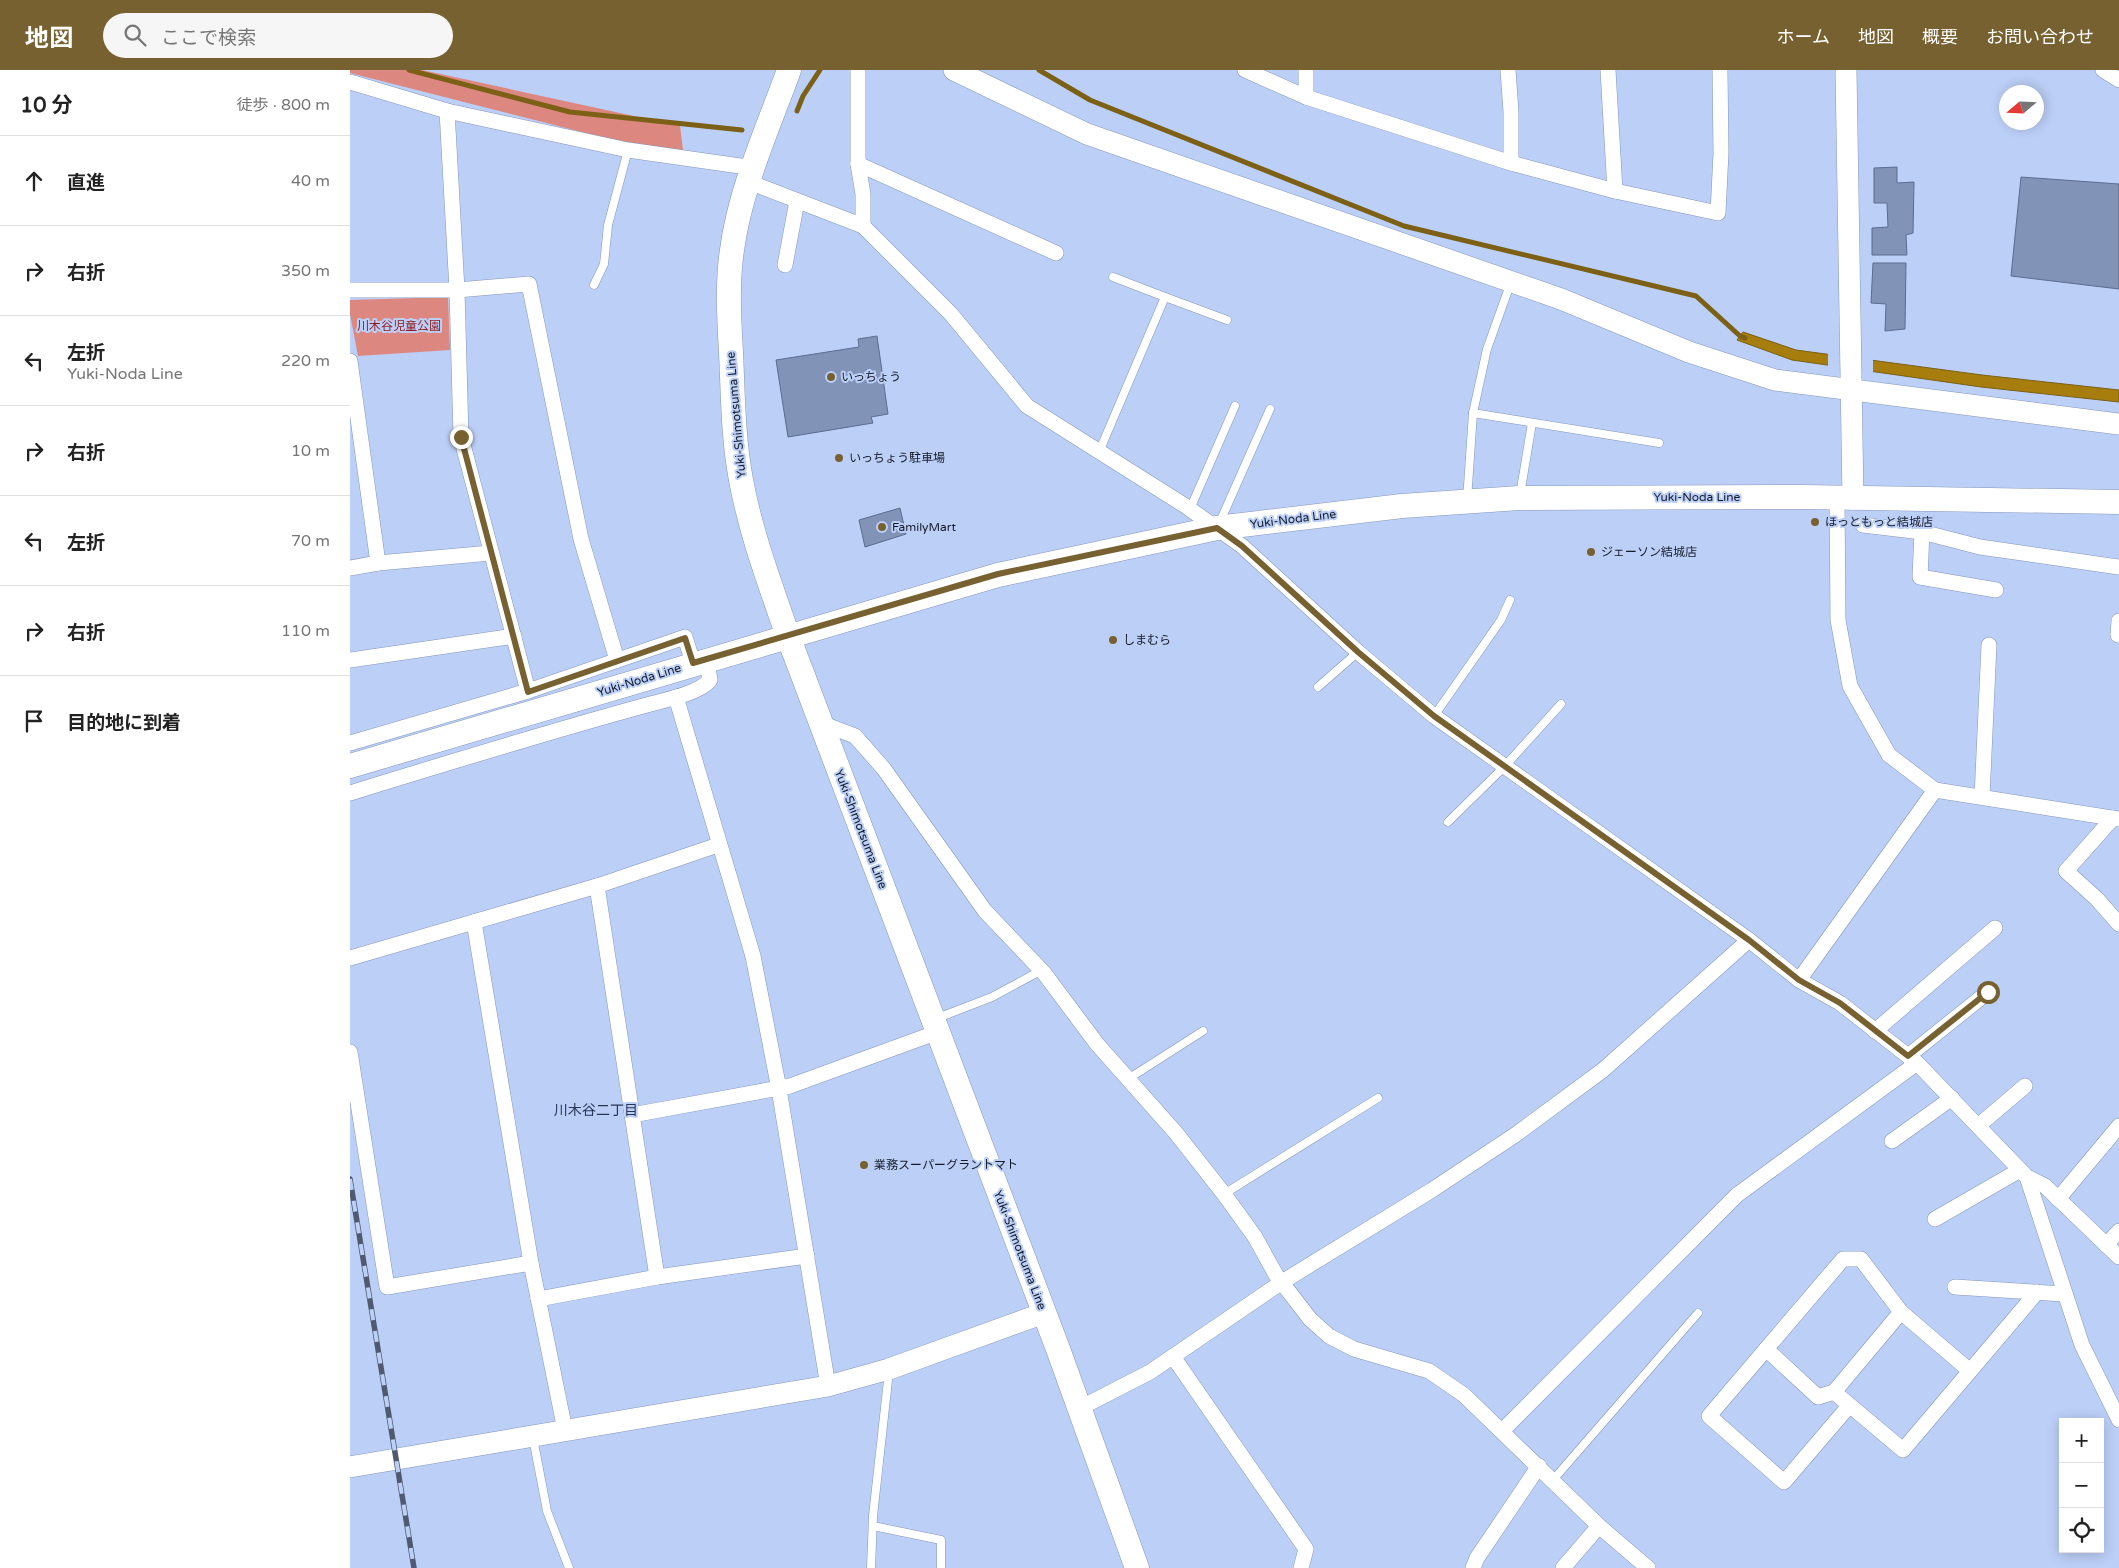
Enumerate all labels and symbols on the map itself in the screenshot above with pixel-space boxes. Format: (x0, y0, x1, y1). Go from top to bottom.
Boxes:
north arrow (1999, 85, 2044, 130)
park label: 川木谷児童公園 (357, 319, 441, 333)
street label: Yuki-Shimotsuma Line (723, 351, 748, 479)
place label: いっちょう (841, 370, 901, 384)
marker: いっちょう (825, 371, 837, 383)
route end (450, 426, 473, 449)
place label: いっちょう駐車場 (849, 451, 945, 465)
marker: いっちょう駐車場 (833, 452, 845, 464)
street label: Yuki-Noda Line (1654, 490, 1741, 504)
street label: Yuki-Noda Line (1249, 507, 1337, 531)
place label: ほっともっと結城店 (1825, 515, 1933, 529)
marker: ほっともっと結城店 (1809, 516, 1821, 528)
place label: FamilyMart (892, 520, 956, 534)
marker: FamilyMart (876, 521, 888, 533)
place label: ジェーソン結城店 (1601, 545, 1697, 559)
marker: ジェーソン結城店 (1585, 546, 1597, 558)
place label: しまむら (1123, 633, 1171, 647)
marker: しまむら (1107, 634, 1119, 646)
street label: Yuki-Noda Line (595, 661, 683, 699)
street label: Yuki-Shimotsuma Line (832, 767, 890, 891)
route start (1977, 981, 2000, 1004)
district label: 川木谷二丁目 (554, 1102, 638, 1119)
place label: 業務スーパーグラントマト (874, 1158, 1018, 1172)
marker: 業務スーパーグラントマト (858, 1159, 870, 1171)
street label: Yuki-Shimotsuma Line (991, 1188, 1049, 1312)

